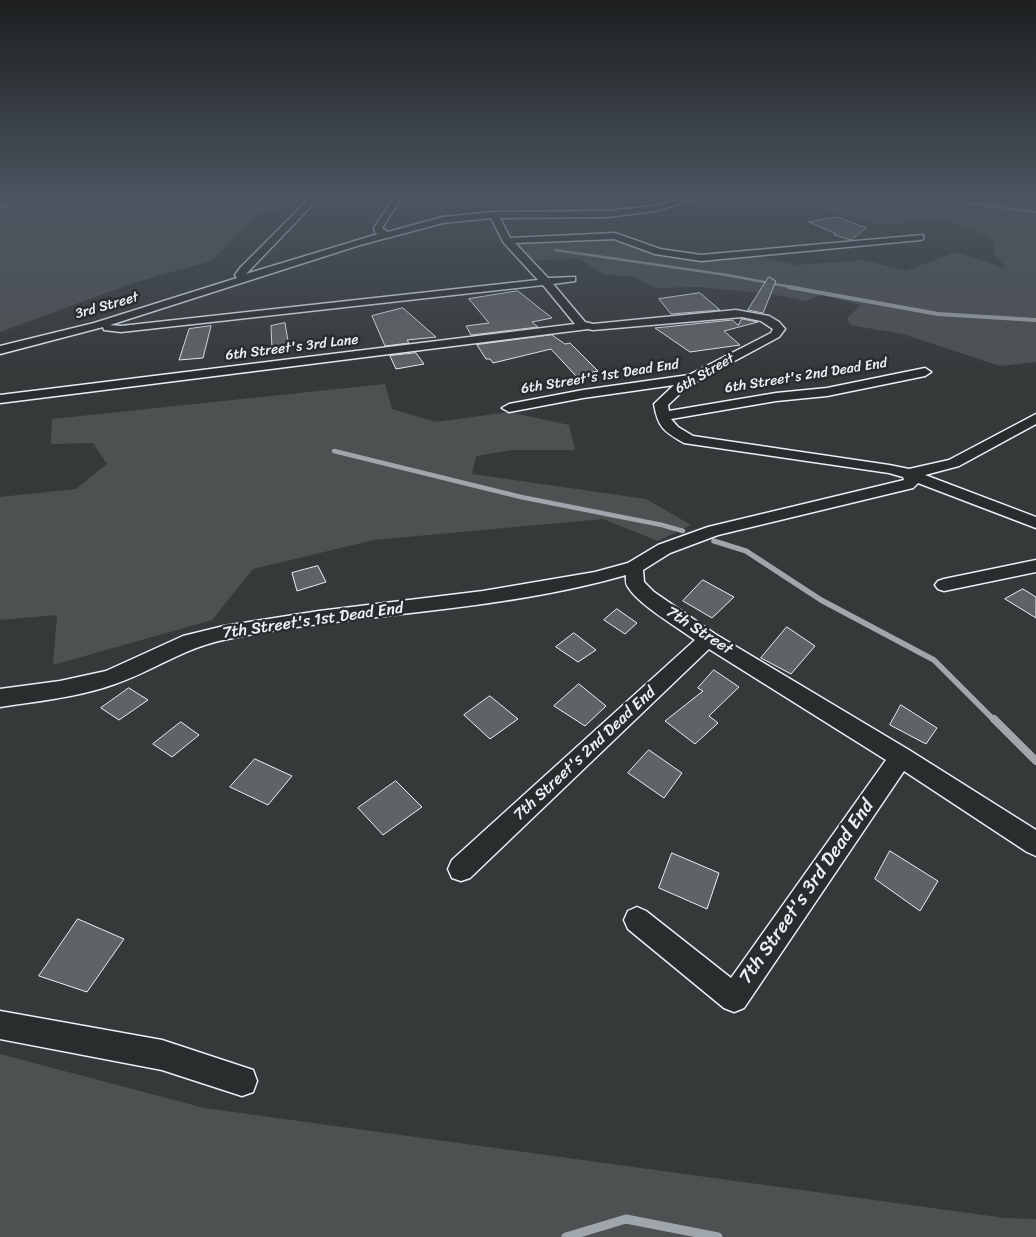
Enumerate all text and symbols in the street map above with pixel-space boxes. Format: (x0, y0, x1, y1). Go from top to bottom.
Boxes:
street label: 3rd Street (73, 289, 141, 323)
street label: 6th Street's 3rd Lane (225, 332, 359, 364)
street label: 6th Street (672, 350, 738, 398)
street label: 6th Street's 2nd Dead End (724, 355, 888, 397)
street label: 6th Street's 1st Dead End (520, 356, 680, 398)
street label: 7th Street's 1st Dead End (221, 599, 405, 643)
street label: 7th Street (662, 602, 736, 660)
street label: 7th Street's 2nd Dead End (510, 683, 660, 825)
street label: 7th Street's 3rd Dead End (735, 795, 879, 989)

